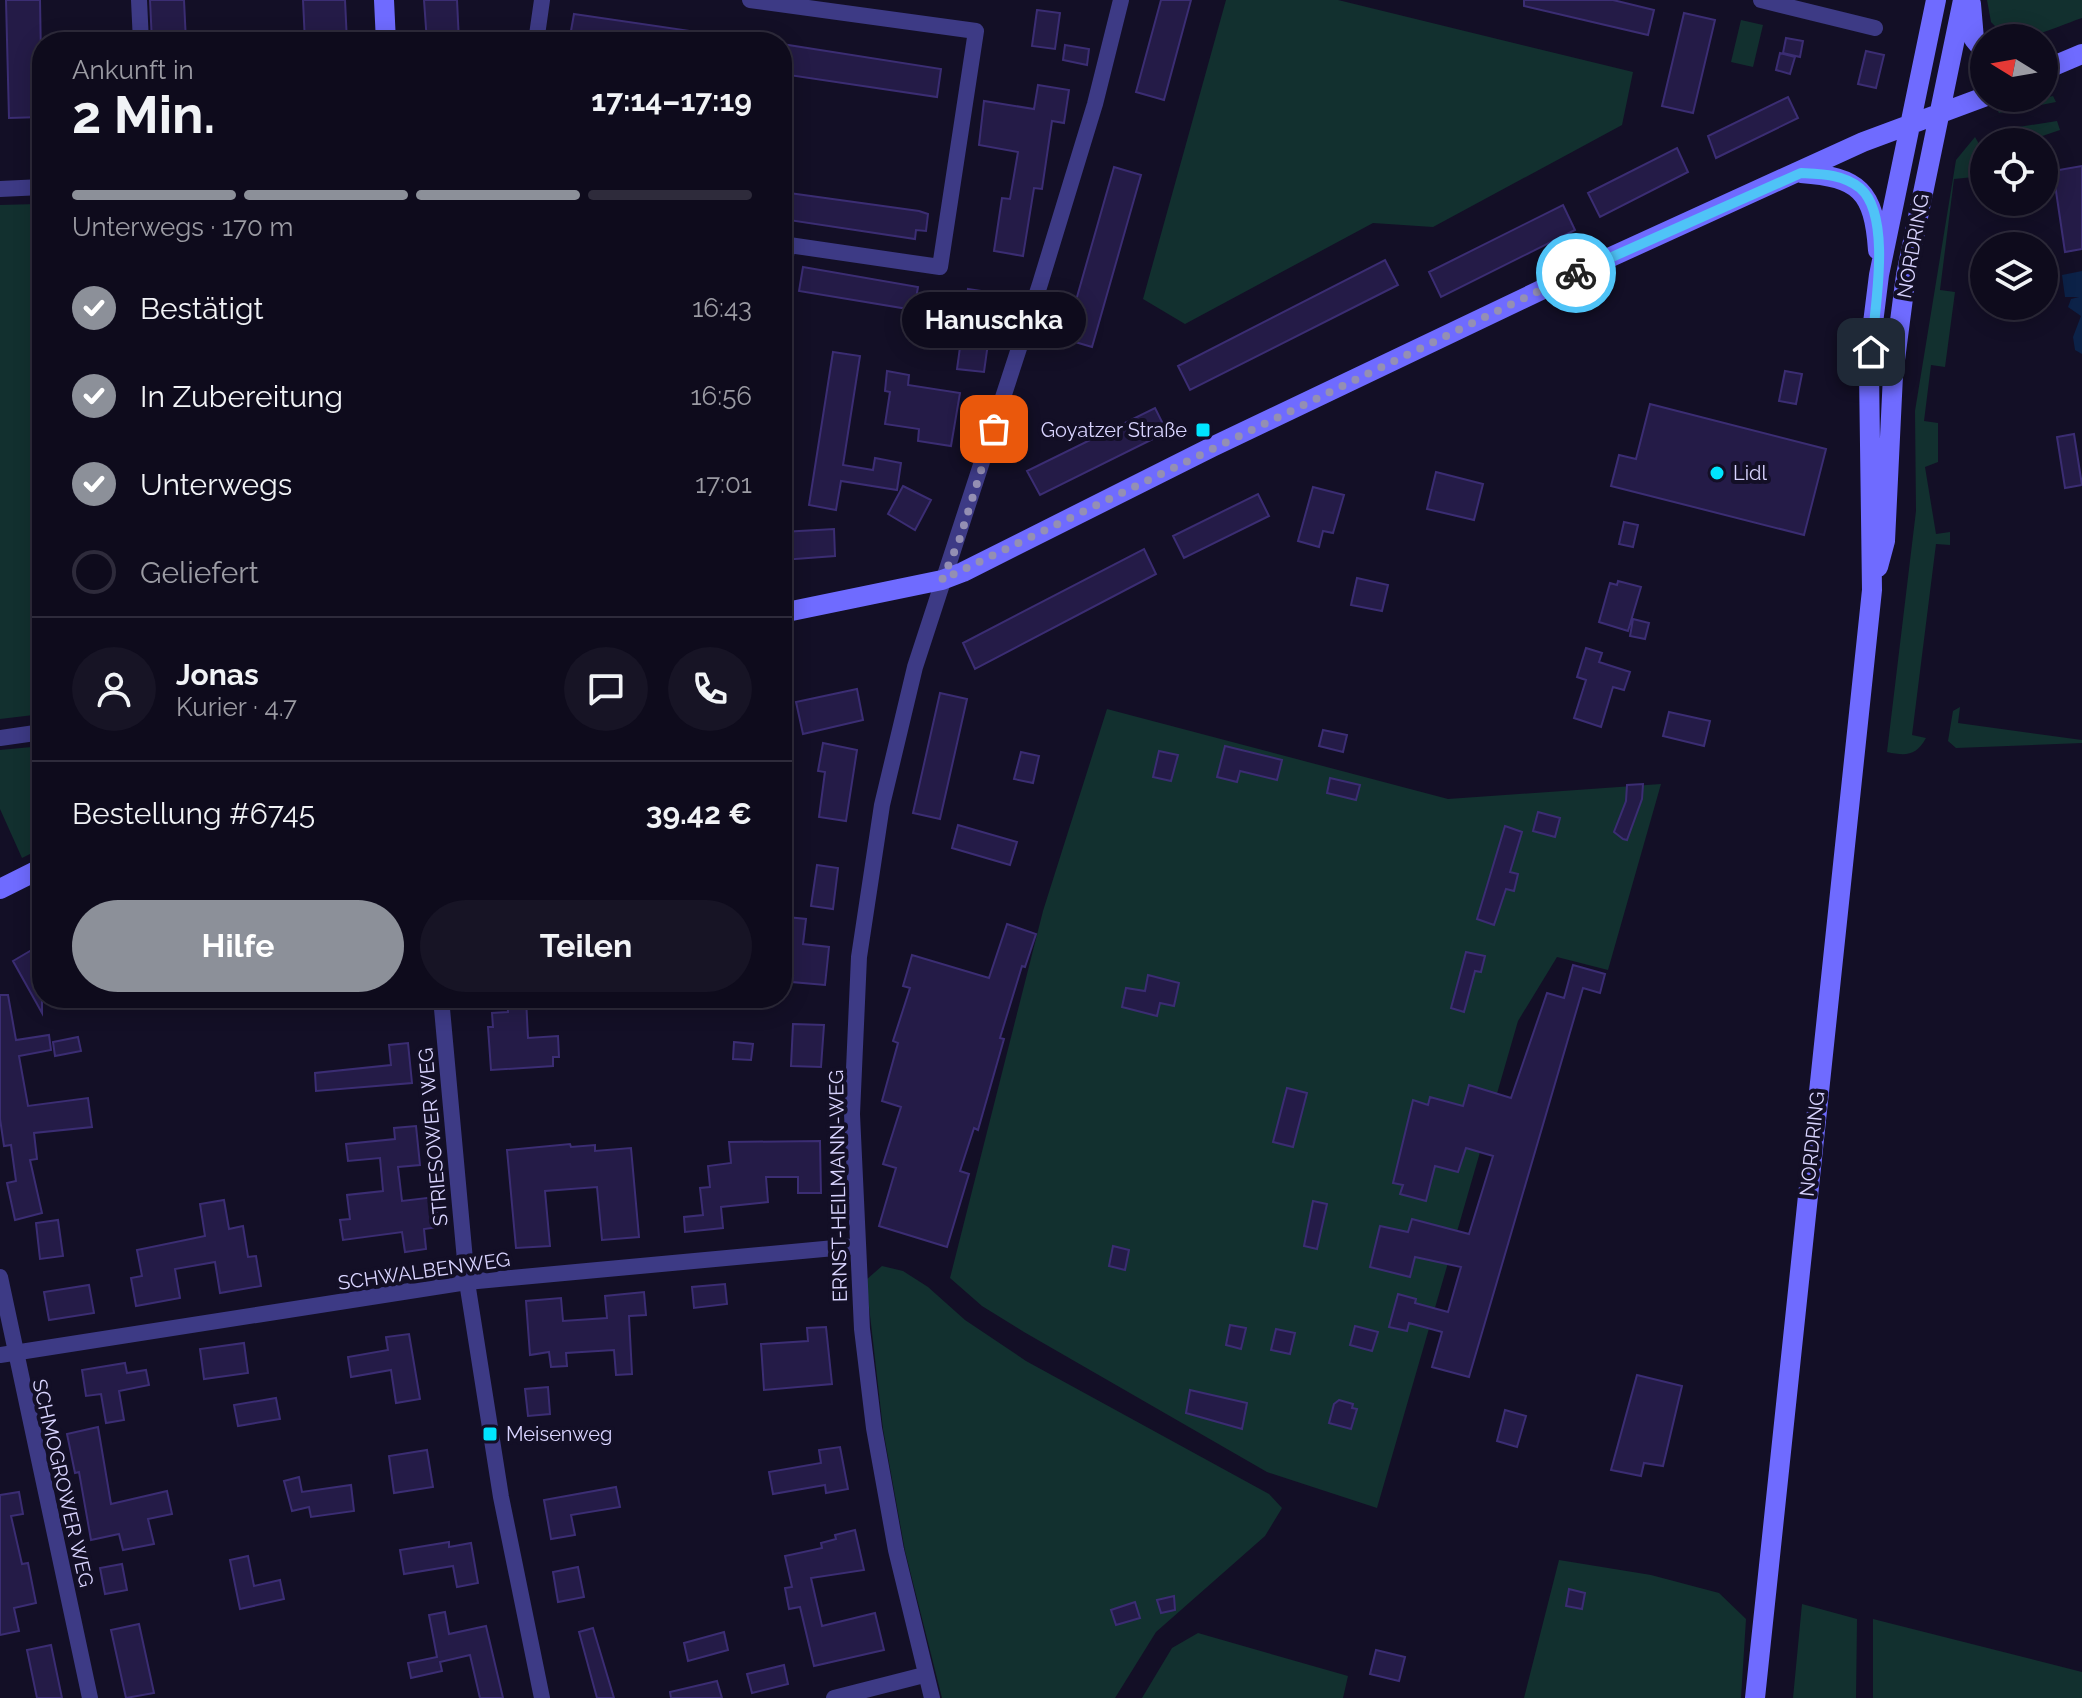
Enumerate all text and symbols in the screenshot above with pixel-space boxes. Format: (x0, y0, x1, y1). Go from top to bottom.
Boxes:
north arrow (1970, 24, 2058, 112)
map controls (1970, 24, 2058, 320)
text: Ankunft in (72, 55, 194, 85)
text: 17:14–17:19 (591, 83, 752, 118)
text: 2 Min. (72, 84, 215, 145)
button: locate (1970, 128, 2058, 216)
street label: NORDRING (1892, 192, 1934, 300)
text: Unterwegs · 170 m (72, 212, 293, 242)
button: layers (1970, 232, 2058, 320)
courier (1536, 233, 1616, 313)
icon: bike (1554, 251, 1598, 295)
icon: check (72, 286, 116, 330)
text: Bestätigt (140, 291, 264, 326)
text: 16:43 (692, 293, 752, 323)
callout: Hanuschka (902, 293, 1086, 349)
text: Hanuschka (925, 305, 1063, 335)
pin (1837, 318, 1905, 386)
icon: home (1849, 330, 1893, 374)
icon: check (72, 374, 116, 418)
text: In Zubereitung (140, 379, 343, 414)
text: 16:56 (690, 381, 752, 411)
pin (960, 395, 1028, 463)
icon: bag (972, 407, 1016, 451)
place label: Goyatzer Straße (1041, 418, 1187, 442)
marker: Goyatzer Straße (1194, 421, 1212, 439)
place label: Lidl (1733, 461, 1767, 485)
icon: check (72, 462, 116, 506)
marker: Lidl (1708, 464, 1726, 482)
text: Unterwegs (140, 467, 292, 502)
text: 17:01 (695, 469, 752, 499)
text: Geliefert (140, 555, 259, 590)
button: person (72, 647, 156, 731)
button: chat (564, 647, 648, 731)
button: phone (668, 647, 752, 731)
text: Jonas (176, 657, 259, 692)
text: Kurier · 4.7 (176, 692, 297, 722)
text: Bestellung #6745 (72, 796, 315, 831)
text: 39.42 € (646, 796, 752, 831)
button: Hilfe (72, 900, 404, 992)
button: Teilen (420, 900, 752, 992)
street label: STRIESOWER WEG (413, 1047, 453, 1227)
street label: ERNST-HEILMANN-WEG (824, 1070, 852, 1302)
street label: NORDRING (1795, 1090, 1829, 1198)
street label: SCHWALBENWEG (336, 1247, 512, 1295)
street label: SCHMOGROWER WEG (27, 1377, 99, 1589)
place label: Meisenweg (506, 1422, 612, 1446)
marker: Meisenweg (481, 1425, 499, 1443)

